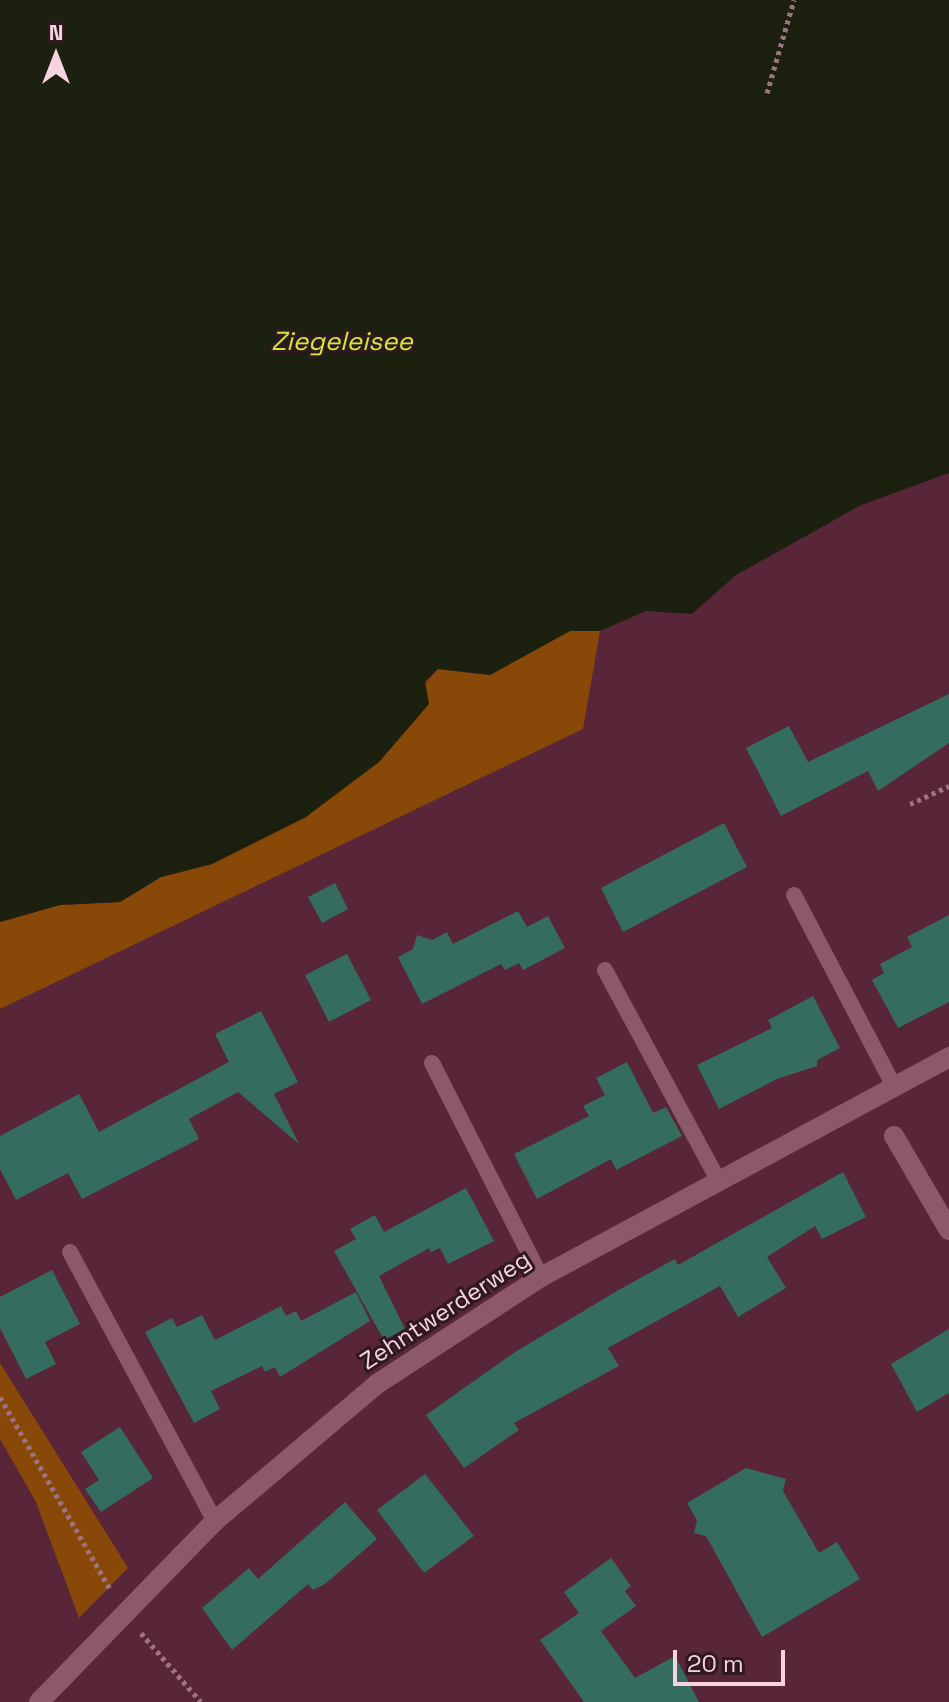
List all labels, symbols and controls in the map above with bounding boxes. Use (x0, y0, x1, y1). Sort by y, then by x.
north arrow (16, 16, 96, 96)
text: N (49, 18, 63, 46)
water label: Ziegeleisee (271, 326, 413, 358)
street label: Zehntwerderweg (355, 1244, 535, 1376)
scale bar (677, 1634, 789, 1684)
text: 20 m (687, 1648, 744, 1679)

